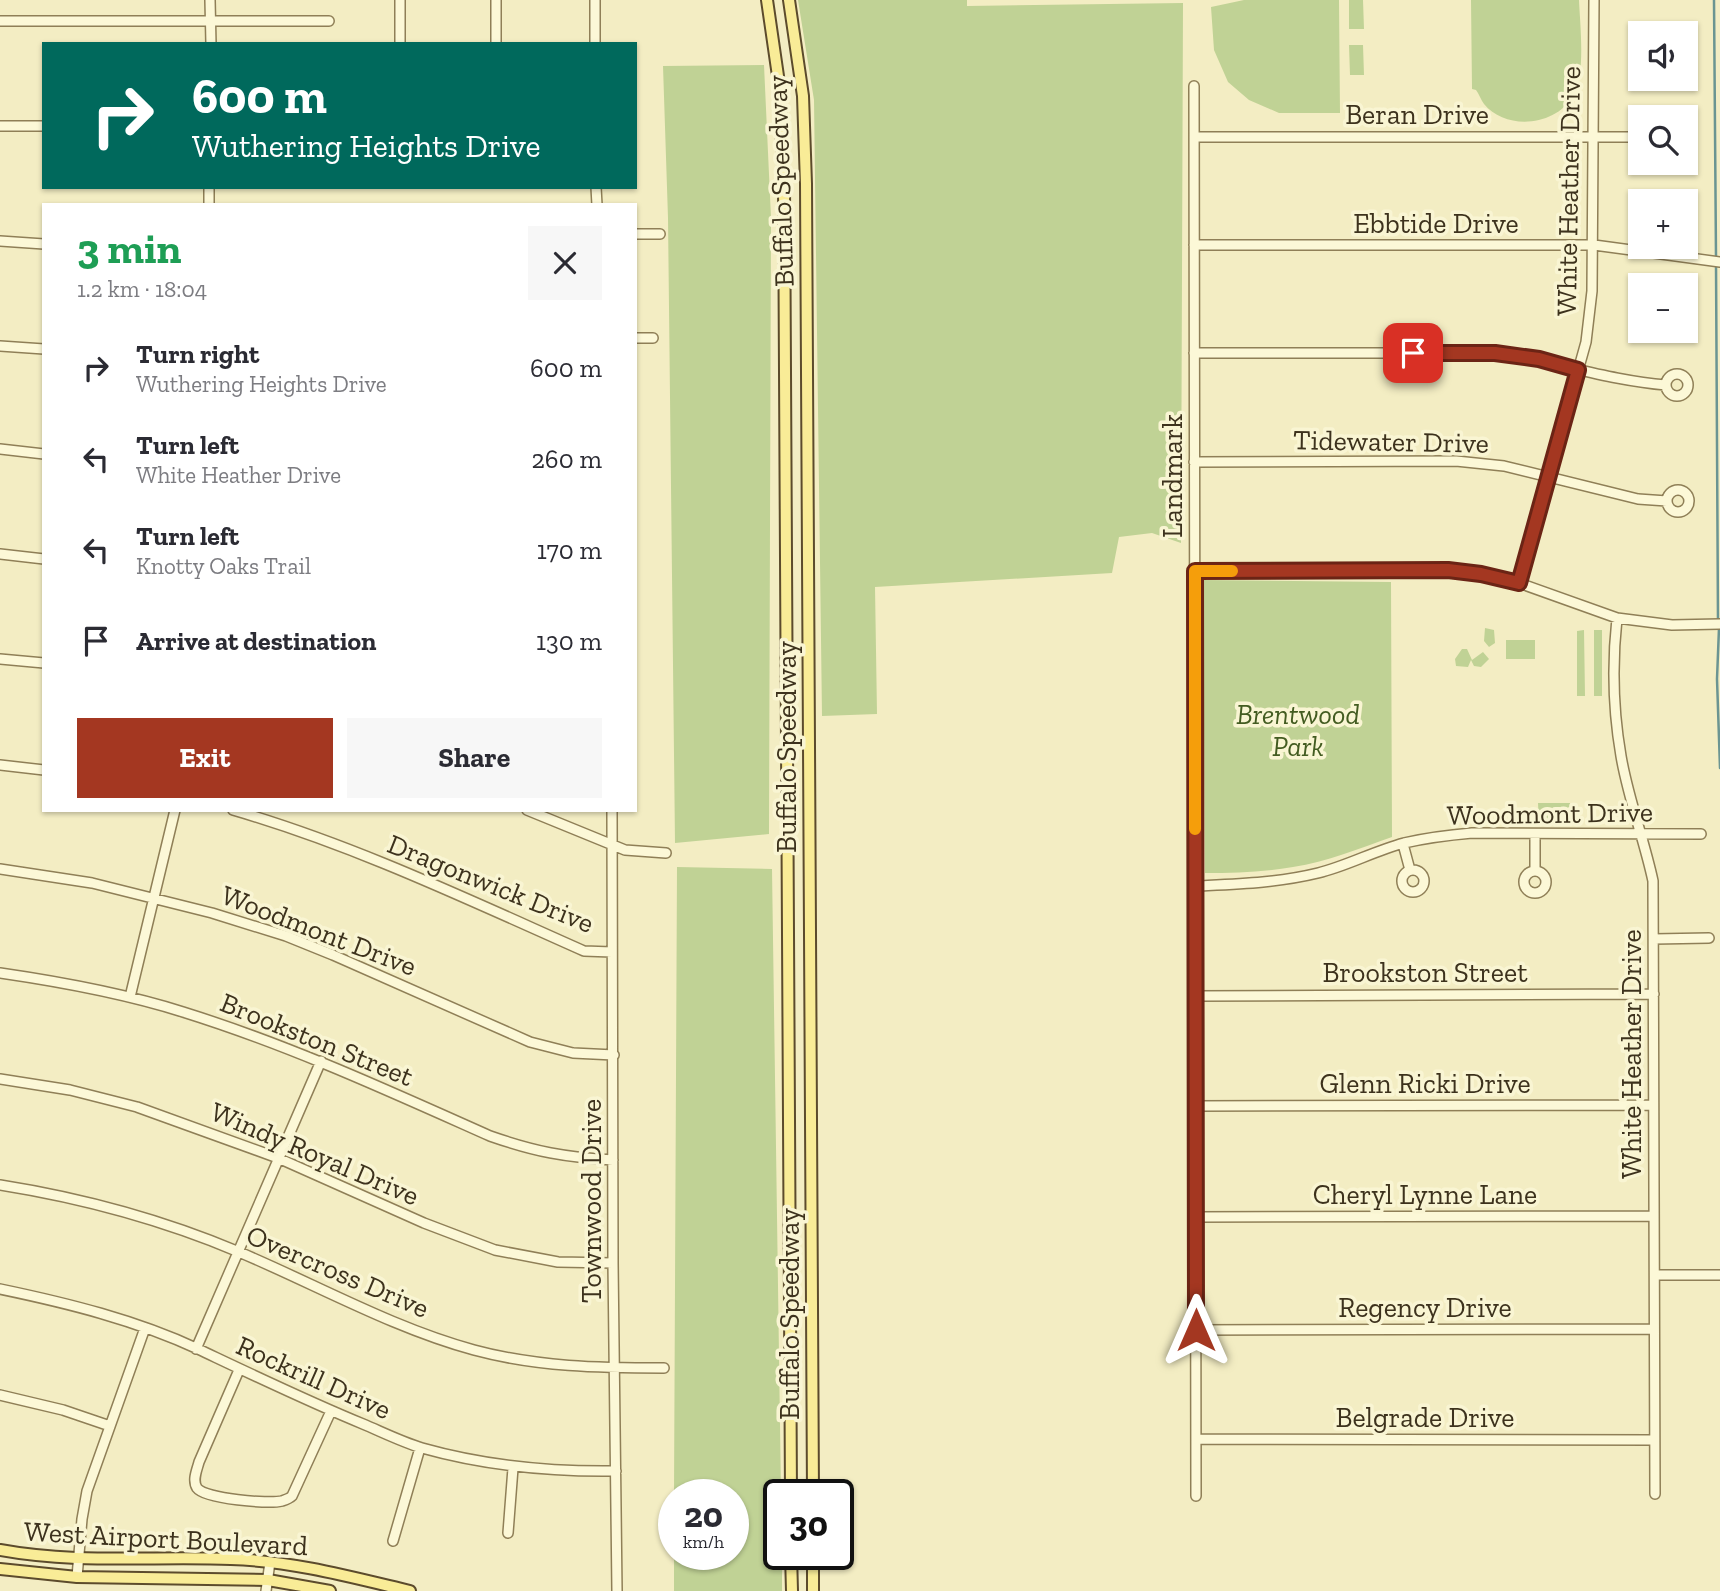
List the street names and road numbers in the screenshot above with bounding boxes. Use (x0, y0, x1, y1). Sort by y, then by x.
street label: White Heather Drive (1550, 66, 1587, 316)
street label: Buffalo Speedway (760, 74, 801, 288)
street label: Beran Drive (1345, 98, 1489, 131)
street label: Ebbtide Drive (1353, 207, 1519, 240)
street label: Landmark (1156, 414, 1189, 538)
street label: Tidewater Drive (1293, 423, 1489, 460)
street label: Buffalo Speedway (770, 640, 803, 853)
street label: Woodmont Drive (1447, 795, 1653, 832)
street label: Dragonwick Drive (383, 827, 599, 940)
street label: Woodmont Drive (217, 878, 421, 983)
street label: White Heather Drive (1615, 929, 1648, 1179)
street label: Brookston Street (1322, 956, 1528, 989)
street label: Brookston Street (216, 986, 419, 1093)
street label: Glenn Ricki Drive (1319, 1067, 1531, 1100)
street label: Windy Royal Drive (206, 1095, 424, 1212)
street label: Townwood Drive (575, 1099, 608, 1303)
street label: Cheryl Lynne Lane (1313, 1178, 1537, 1211)
street label: Buffalo Speedway (773, 1207, 806, 1420)
street label: Overcross Drive (242, 1218, 434, 1325)
street label: Regency Drive (1338, 1291, 1512, 1324)
street label: Rockrill Drive (231, 1329, 396, 1426)
street label: Belgrade Drive (1336, 1401, 1514, 1434)
street label: West Airport Boulevard (23, 1515, 309, 1562)

